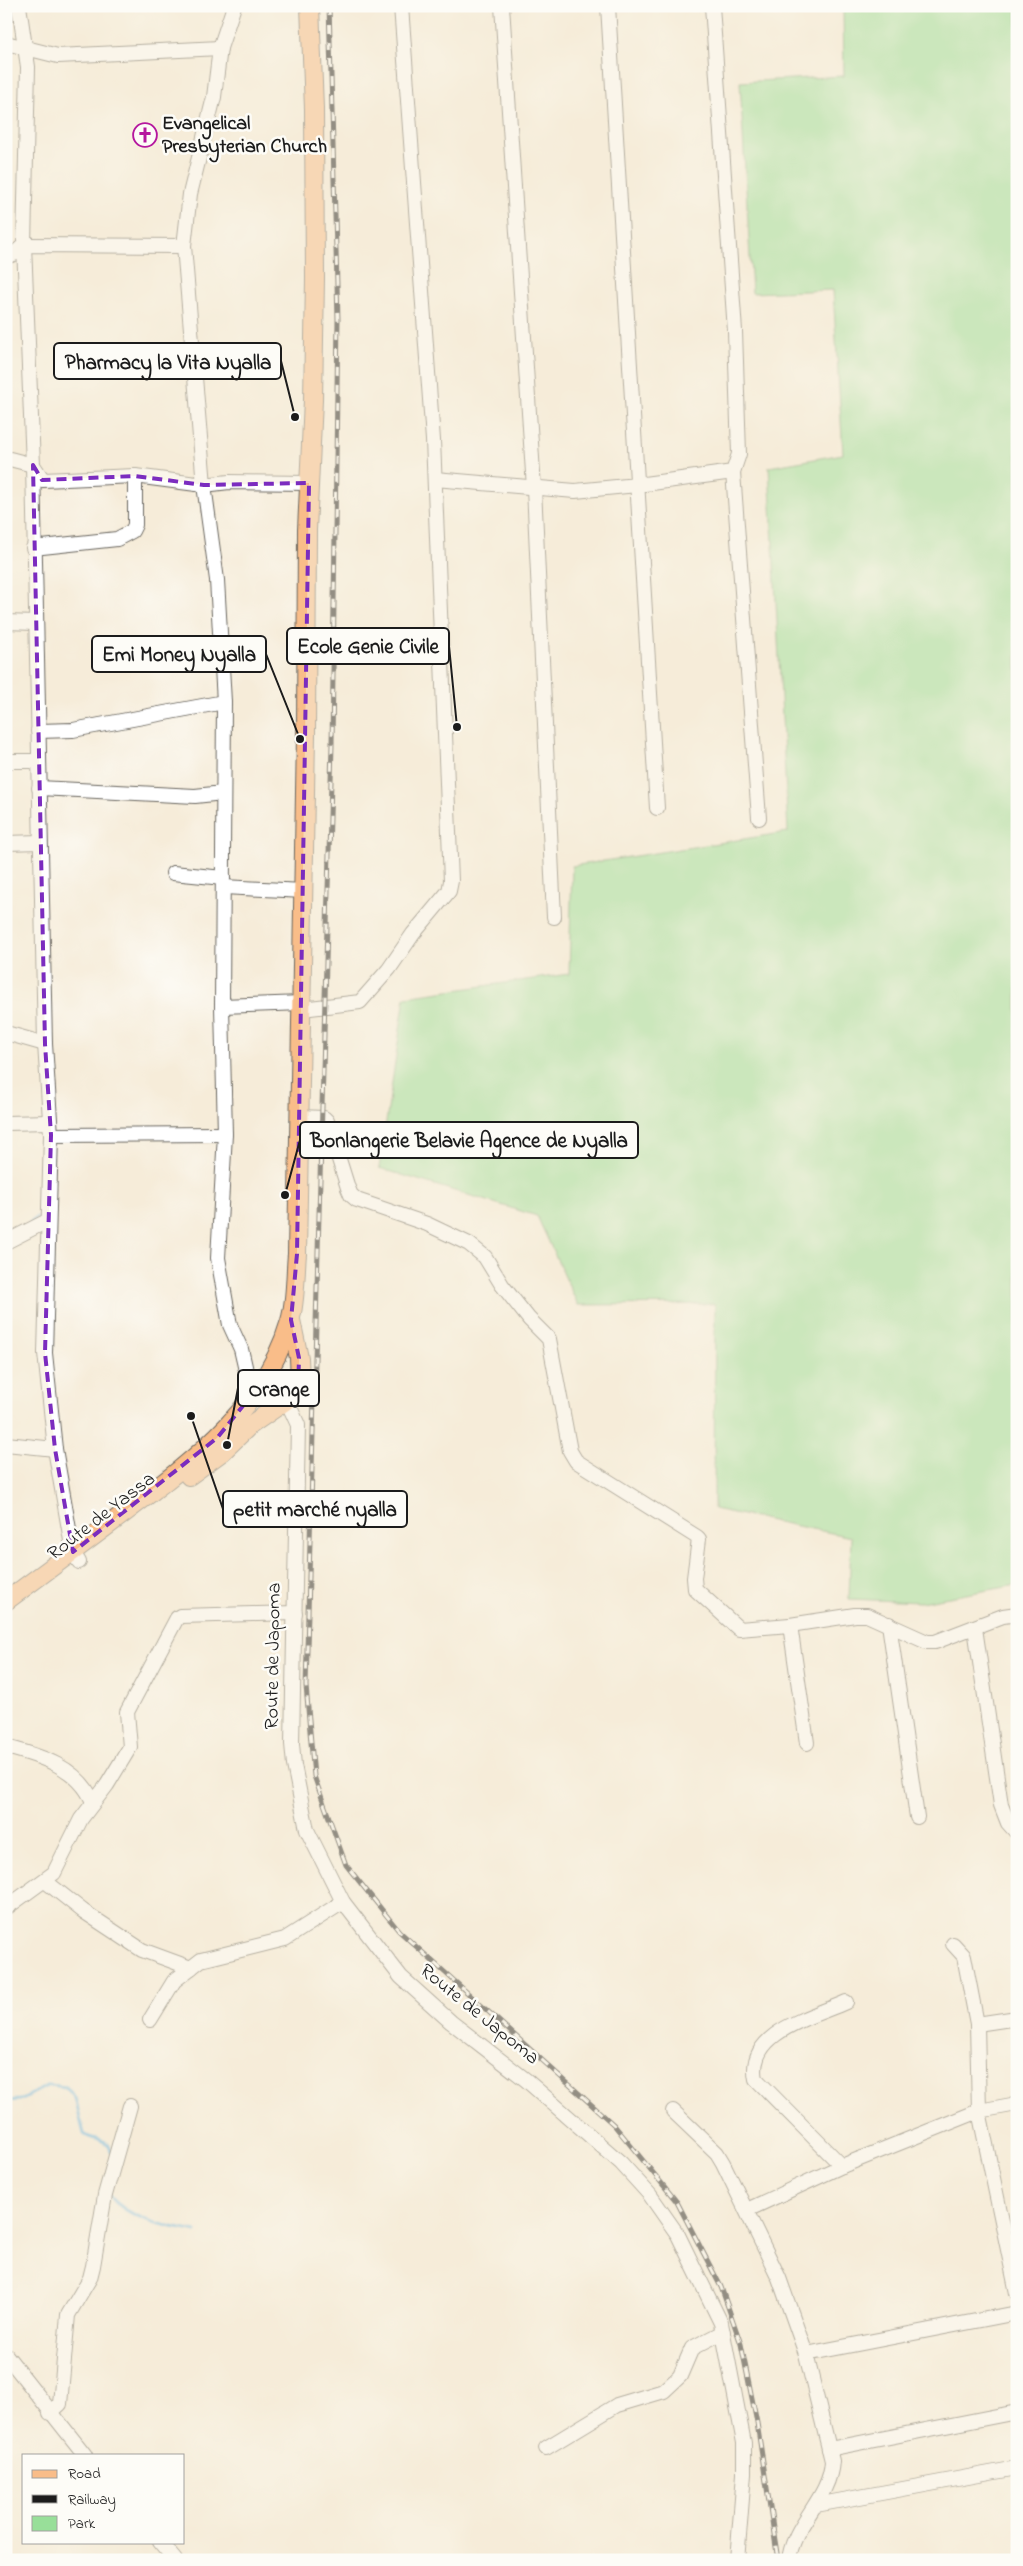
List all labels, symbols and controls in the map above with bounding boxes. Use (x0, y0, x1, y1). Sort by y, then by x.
place label: Evangelical Presbyterian Church (162, 110, 327, 163)
church icon: Evangelical Presbyterian Church (132, 122, 158, 148)
callout: Pharmacy la Vita Nyalla (54, 343, 281, 379)
text: Pharmacy la Vita Nyalla (65, 349, 271, 381)
callout: Ecole Genie Civile (287, 628, 449, 664)
text: Ecole Genie Civile (297, 633, 440, 663)
callout: Emi Money Nyalla (92, 636, 266, 672)
text: Emi Money Nyalla (102, 641, 256, 673)
callout: Bonlangerie Belavie Agence de Nyalla (300, 1122, 638, 1158)
text: Bonlangerie Belavie Agence de Nyalla (309, 1127, 628, 1159)
callout: Orange (238, 1370, 319, 1406)
text: Orange (249, 1376, 310, 1408)
street label: Route de Yassa (42, 1466, 162, 1568)
callout: petit marché nyalla (223, 1491, 407, 1527)
text: petit marché nyalla (233, 1496, 397, 1528)
street label: Route de Japoma (258, 1582, 290, 1730)
street label: Route de Japoma (413, 1958, 545, 2072)
legend (22, 2454, 185, 2544)
text: Road (68, 2463, 101, 2485)
text: Railway (68, 2489, 116, 2512)
text: Park (68, 2513, 96, 2535)

